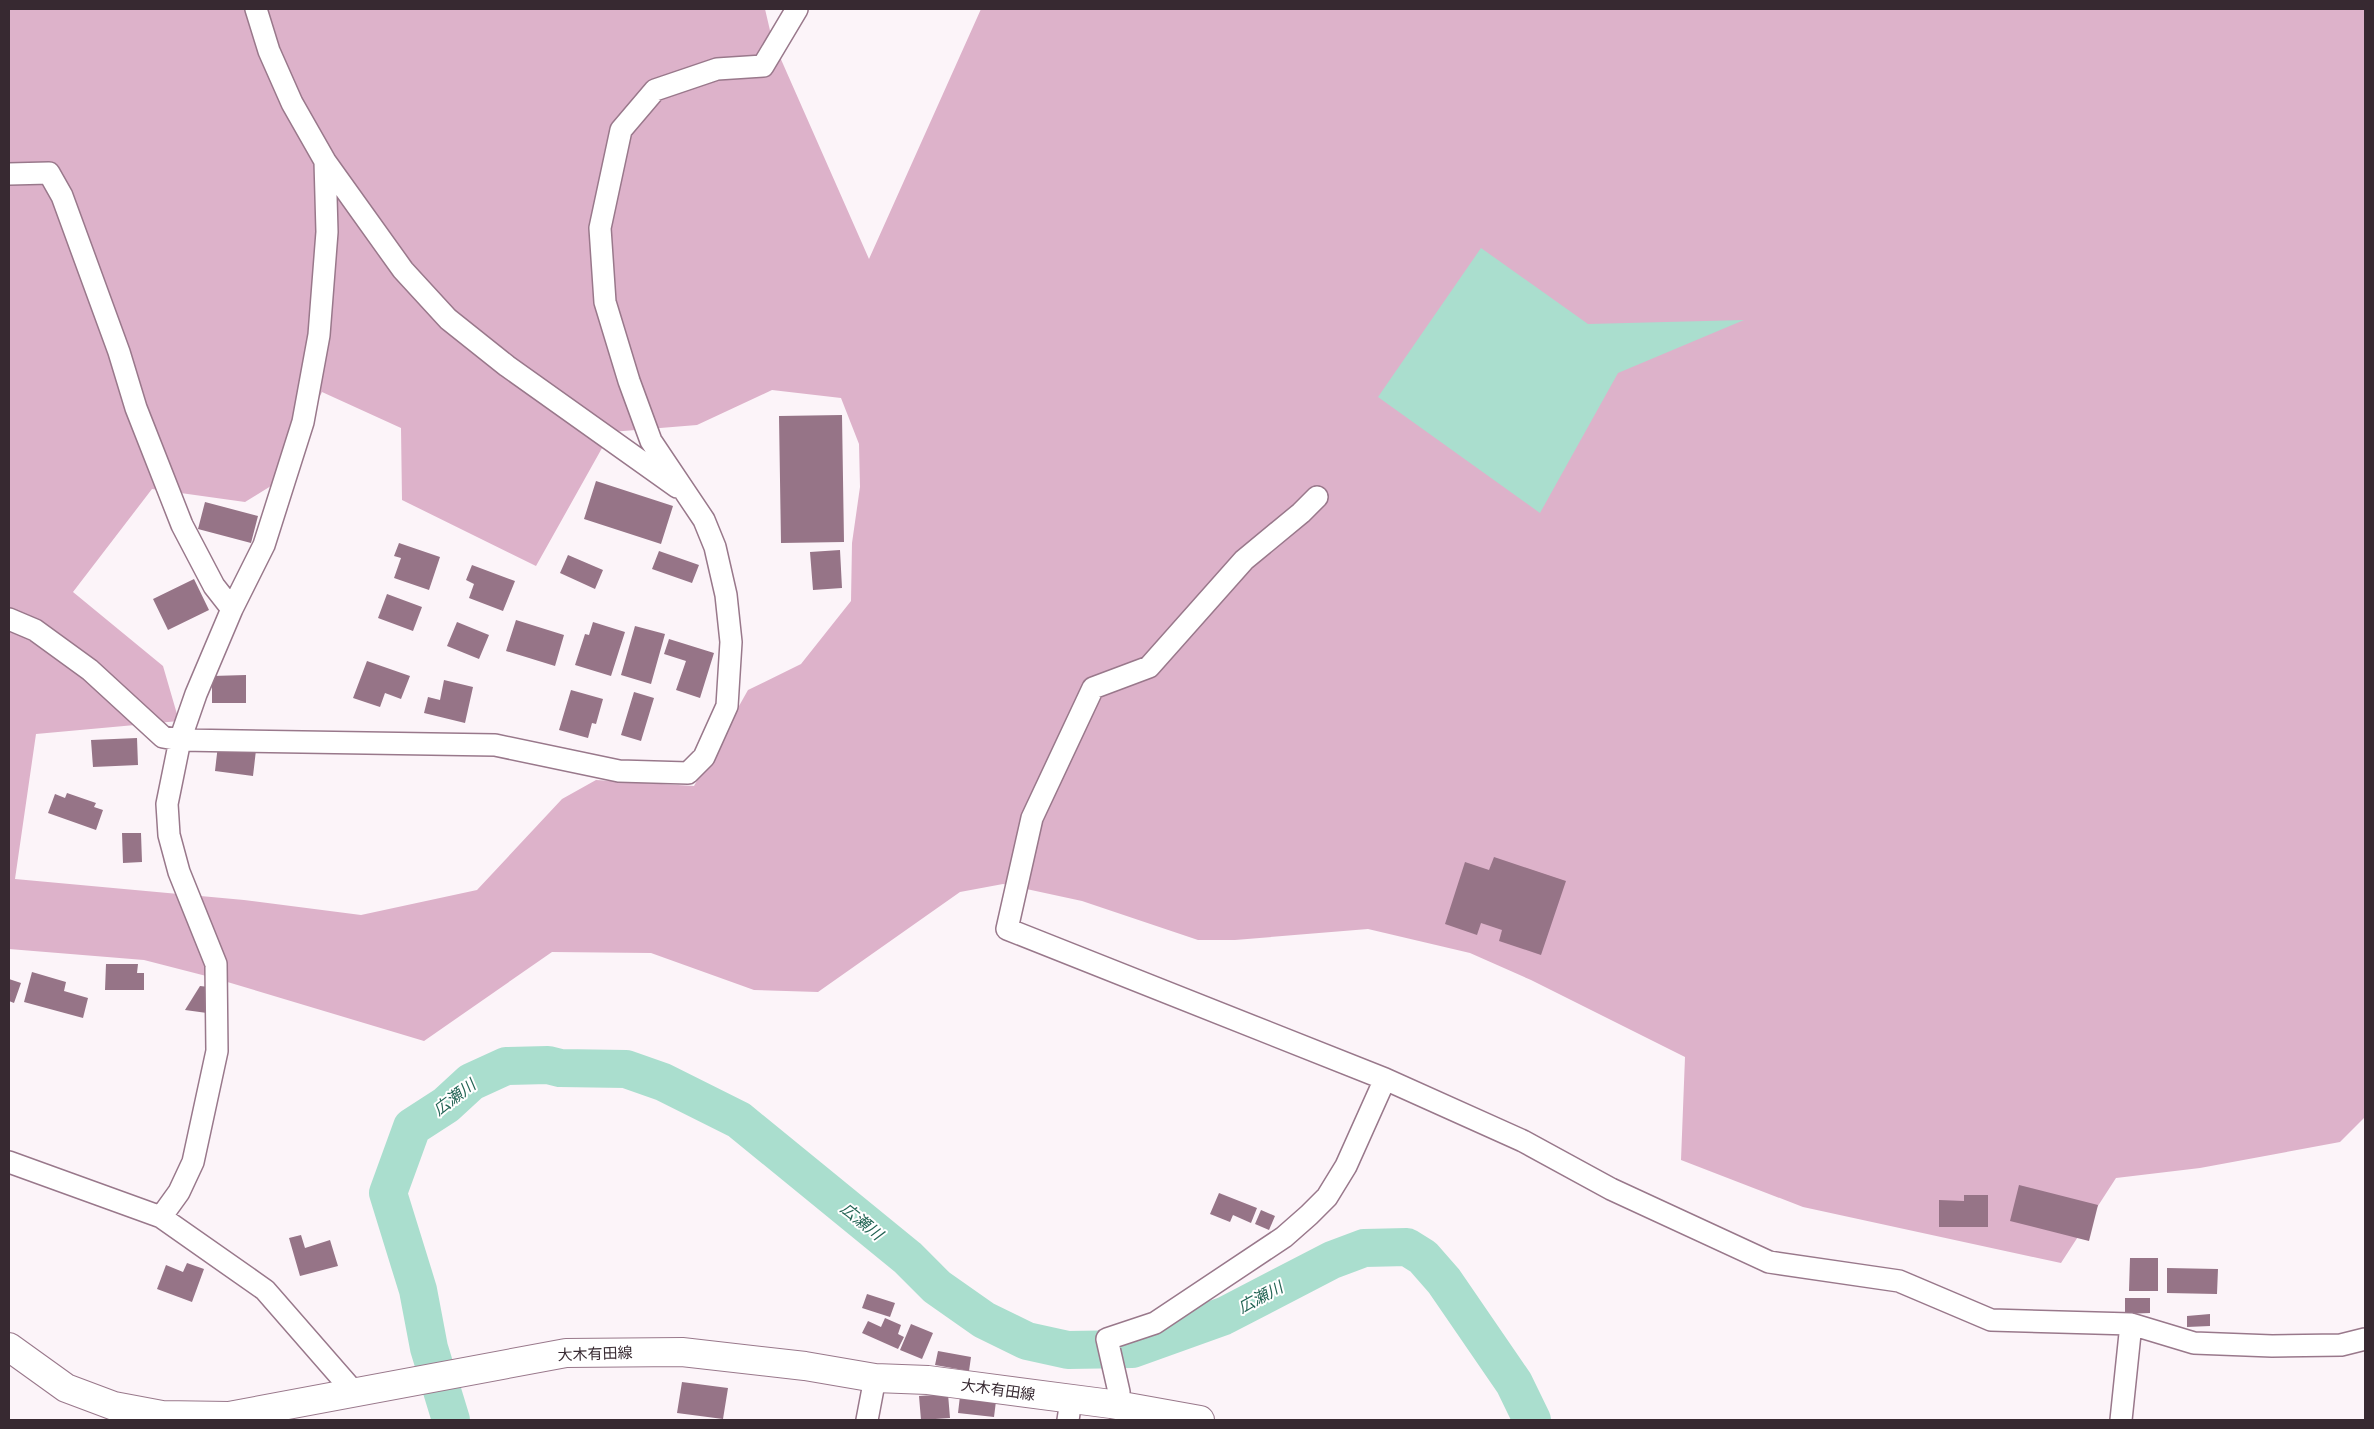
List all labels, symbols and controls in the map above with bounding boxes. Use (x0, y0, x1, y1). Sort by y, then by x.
water label: 広瀬川 (429, 1073, 481, 1119)
water label: 広瀬川 (837, 1198, 888, 1245)
water label: 広瀬川 (1234, 1276, 1288, 1317)
street label: 大木有田線 (557, 1343, 633, 1364)
street label: 大木有田線 (960, 1375, 1037, 1404)

